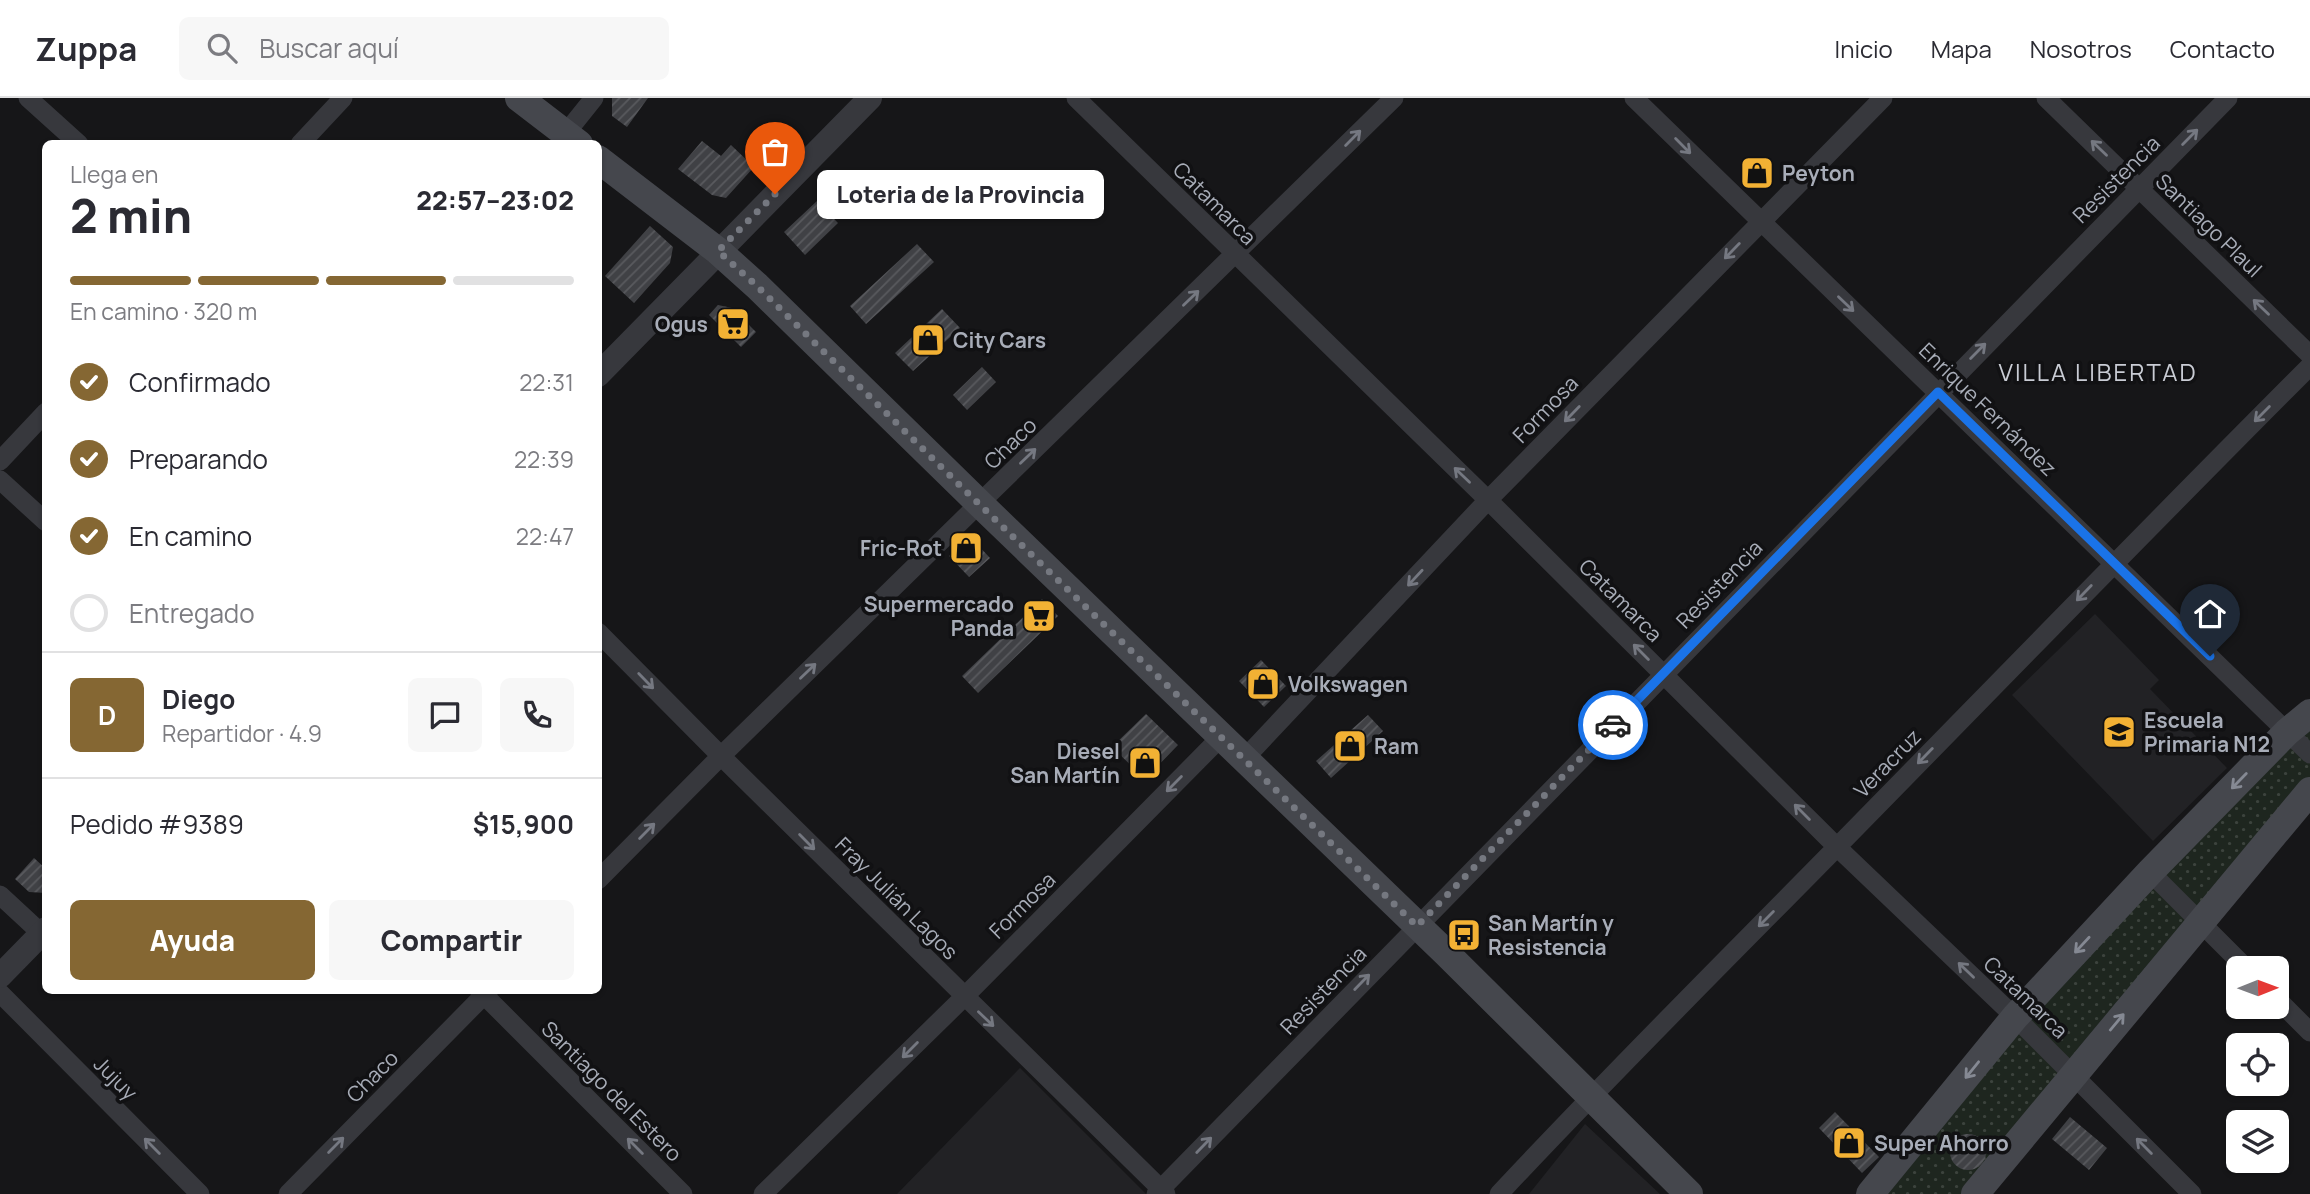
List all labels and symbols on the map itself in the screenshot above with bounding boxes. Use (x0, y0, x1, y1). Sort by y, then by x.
pin (745, 122, 805, 194)
street label: Resistencia (2066, 129, 2166, 229)
one-way arrow (2181, 129, 2198, 146)
one-way arrow (1345, 130, 1362, 147)
one-way arrow (1674, 137, 1691, 154)
one-way arrow (2090, 140, 2107, 157)
shop icon: Peyton (1738, 154, 1776, 192)
street label: Catamarca (1167, 155, 1263, 251)
place label: Peyton (1782, 159, 1855, 187)
street label: Santiago Plaul (2150, 167, 2268, 283)
callout: Loteria de la Provincia (817, 170, 1104, 218)
one-way arrow (1723, 242, 1740, 259)
one-way arrow (1183, 289, 1200, 306)
one-way arrow (1837, 296, 1854, 313)
one-way arrow (2253, 299, 2270, 316)
supermarket icon: Ogus (714, 305, 752, 343)
place label: Ogus (655, 310, 708, 338)
shop icon: City Cars (909, 321, 947, 359)
place label: City Cars (953, 326, 1046, 354)
street label: Enrique Fernández (1913, 336, 2063, 482)
one-way arrow (1970, 343, 1987, 360)
district label: VILLA LIBERTAD (1998, 355, 2198, 388)
street label: Formosa (1506, 369, 1584, 449)
one-way arrow (1564, 405, 1581, 422)
one-way arrow (2253, 406, 2270, 423)
street label: Chaco (978, 411, 1042, 475)
one-way arrow (1020, 448, 1037, 465)
one-way arrow (1453, 466, 1470, 483)
shop icon: Fric-Rot (947, 529, 985, 567)
place label: Fric-Rot (860, 534, 942, 562)
street label: Resistencia (1670, 534, 1768, 634)
street label: Catamarca (1573, 552, 1669, 648)
one-way arrow (1406, 569, 1423, 586)
one-way arrow (2075, 584, 2092, 601)
pin (2180, 584, 2240, 656)
place label: Supermercado Panda (864, 590, 1014, 642)
supermarket icon: Supermercado Panda (1020, 597, 1058, 635)
one-way arrow (1633, 643, 1650, 660)
one-way arrow (799, 663, 816, 680)
shop icon: Volkswagen (1244, 665, 1282, 703)
place label: Volkswagen (1288, 670, 1408, 698)
one-way arrow (638, 672, 655, 689)
courier (1578, 690, 1648, 760)
place label: Escuela Primaria N12 (2144, 706, 2270, 758)
school or university icon: Escuela Primaria N12 (2100, 713, 2138, 751)
street label: Veracruz (1847, 723, 1927, 803)
shop icon: Ram (1331, 727, 1369, 765)
place label: Ram (1374, 732, 1419, 760)
place label: Diesel San Martín (1010, 737, 1120, 789)
shop icon: Diesel San Martín (1126, 744, 1164, 782)
one-way arrow (1917, 747, 1934, 764)
one-way arrow (2231, 772, 2248, 789)
one-way arrow (1166, 776, 1183, 793)
one-way arrow (1794, 804, 1811, 821)
one-way arrow (638, 823, 655, 840)
street label: Fray Julián Lagos (830, 831, 964, 965)
one-way arrow (798, 833, 815, 850)
street label: Formosa (983, 866, 1061, 944)
place label: San Martín y Resistencia (1488, 909, 1614, 961)
one-way arrow (1758, 910, 1775, 927)
bus stop icon: San Martín y Resistencia (1445, 916, 1483, 954)
one-way arrow (2074, 936, 2090, 954)
street label: Resistencia (1274, 940, 1372, 1040)
street label: Catamarca (1978, 950, 2074, 1044)
north arrow (2226, 956, 2289, 1018)
one-way arrow (1958, 962, 1975, 979)
one-way arrow (1354, 974, 1371, 991)
one-way arrow (978, 1010, 995, 1027)
one-way arrow (2109, 1014, 2124, 1032)
street label: Santiago del Estero (536, 1015, 688, 1167)
one-way arrow (902, 1041, 919, 1058)
street label: Chaco (340, 1044, 404, 1108)
street label: Jujuy (88, 1050, 144, 1106)
one-way arrow (1964, 1061, 1980, 1079)
shop icon: Super Ahorro (1830, 1124, 1868, 1162)
place label: Super Ahorro (1874, 1129, 2009, 1157)
one-way arrow (143, 1137, 160, 1154)
one-way arrow (327, 1137, 344, 1154)
one-way arrow (1195, 1137, 1212, 1154)
one-way arrow (2136, 1137, 2153, 1154)
one-way arrow (627, 1138, 644, 1155)

